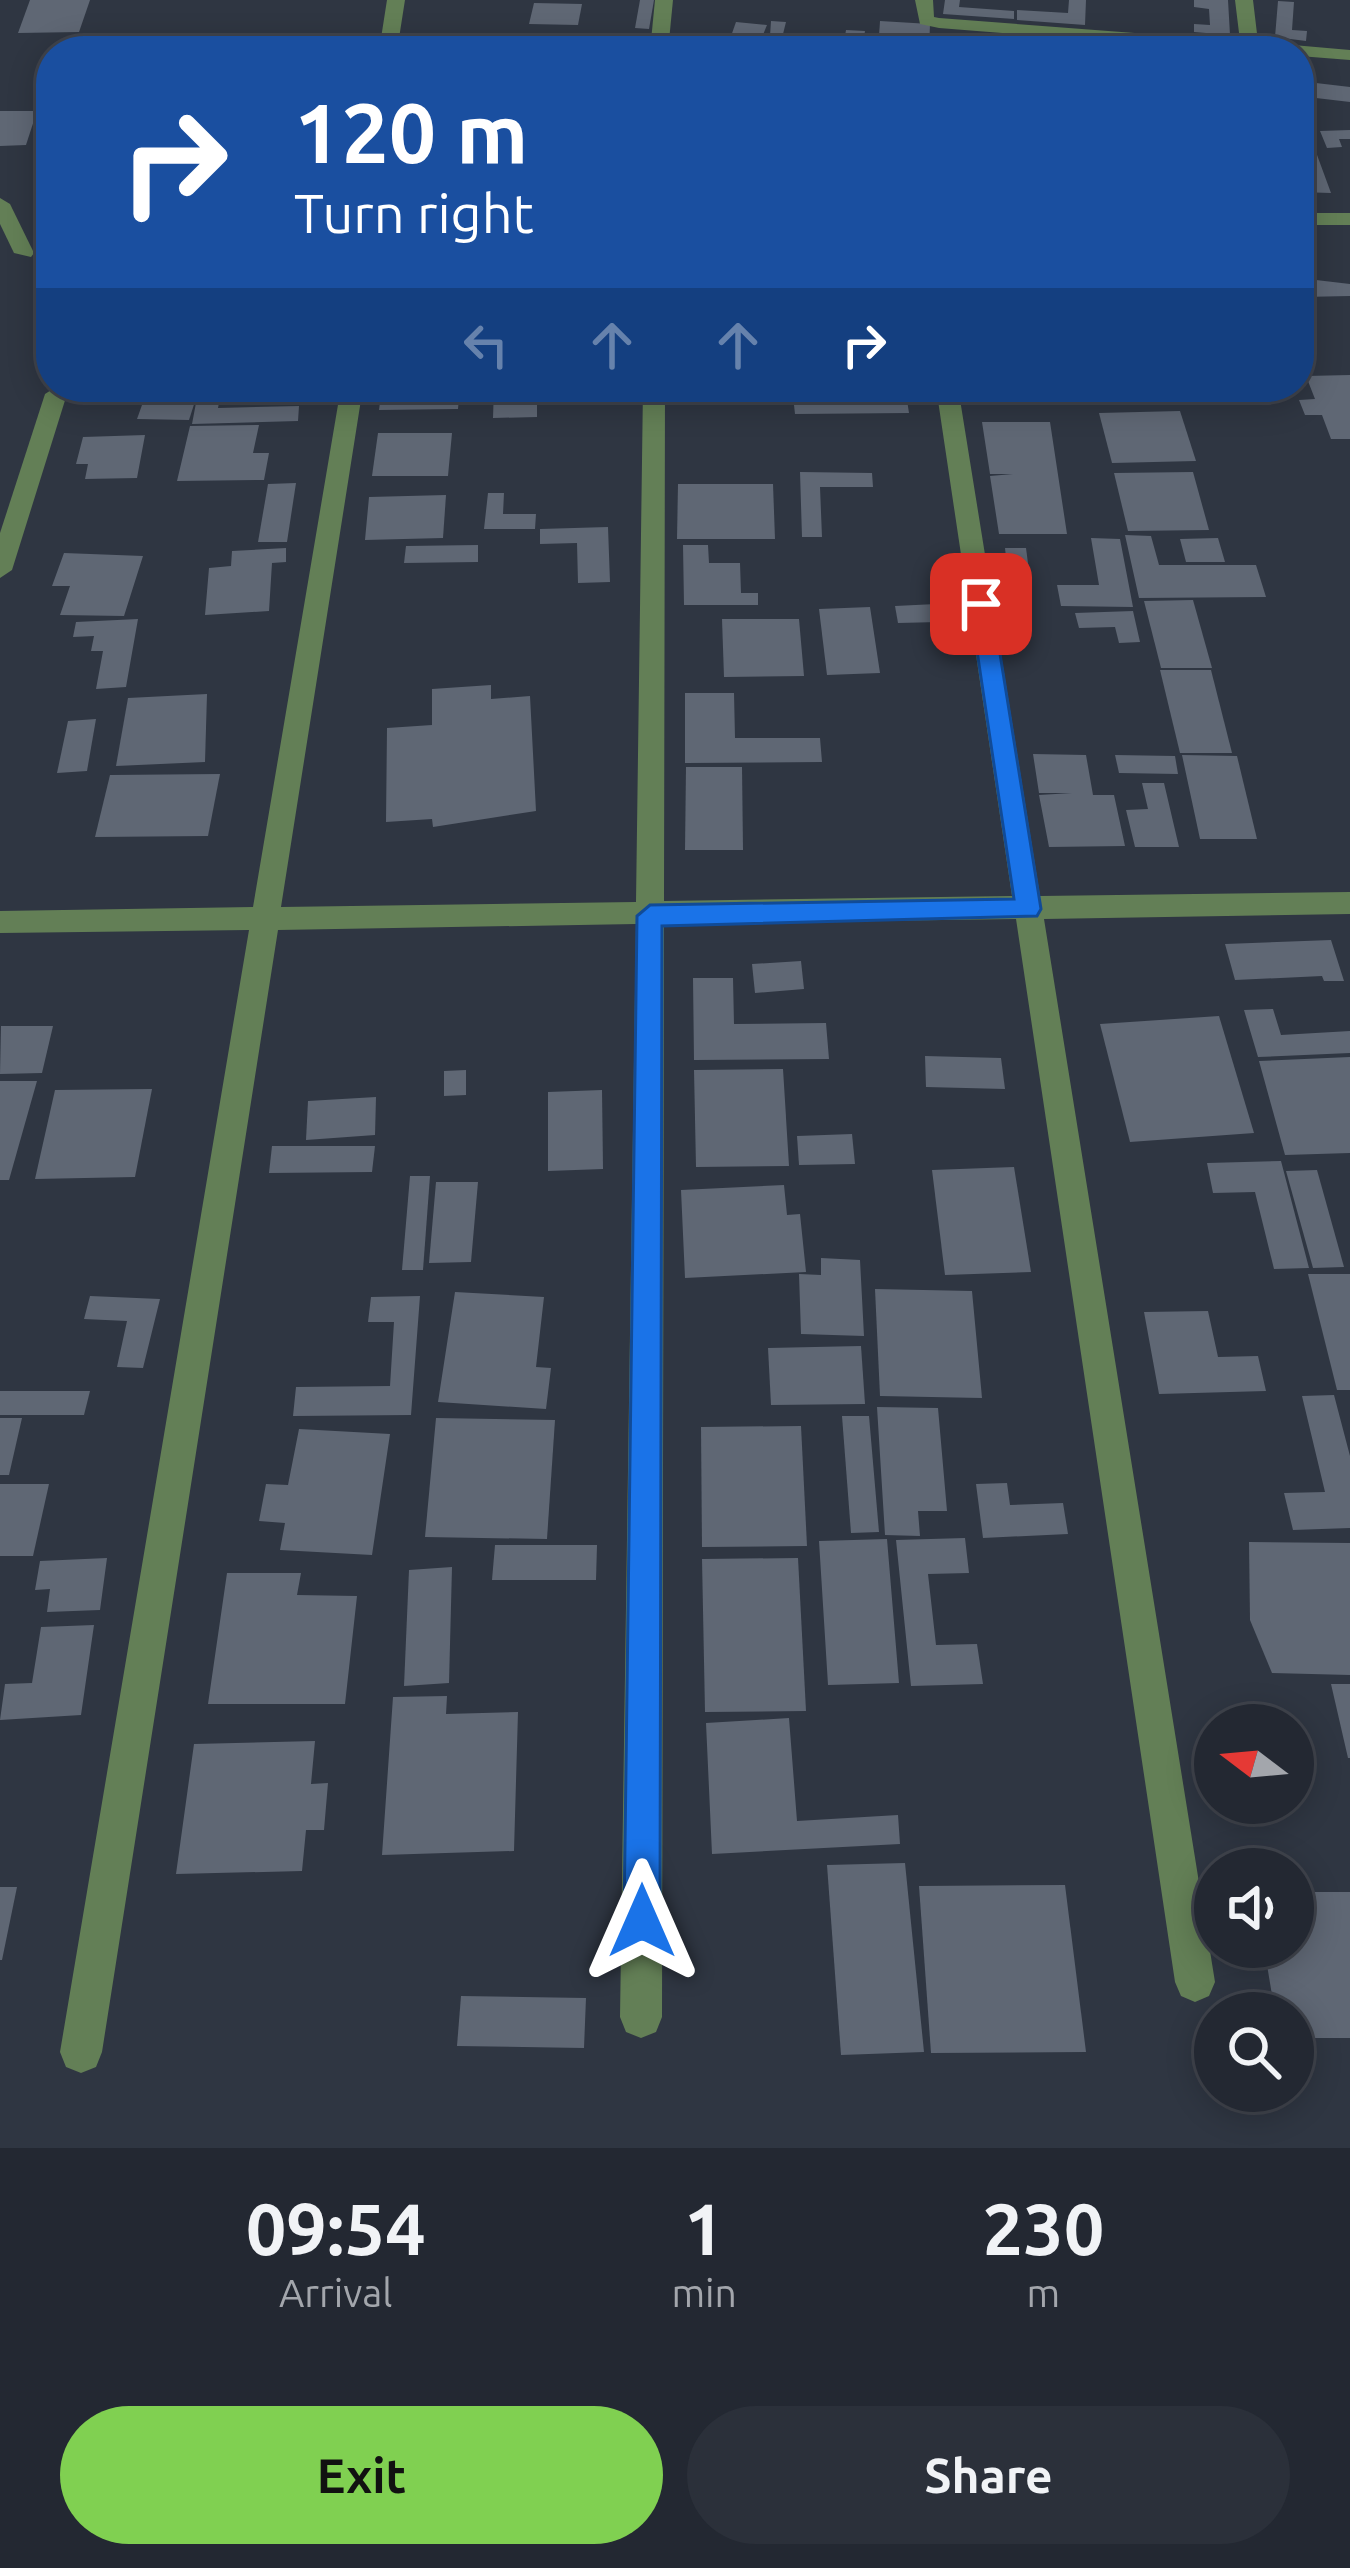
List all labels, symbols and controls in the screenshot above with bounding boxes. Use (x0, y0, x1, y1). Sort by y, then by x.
icon: right (96, 84, 252, 240)
text: 120 m (294, 85, 528, 179)
text: Turn right (294, 183, 534, 243)
icon: left (453, 312, 519, 378)
icon: ahead (579, 312, 645, 378)
icon: ahead (705, 312, 771, 378)
icon: right (831, 312, 897, 378)
pin (930, 553, 1032, 655)
icon: arrive (948, 571, 1014, 637)
north arrow (1194, 1704, 1314, 1824)
map controls (1194, 1704, 1314, 2112)
button: sound (1194, 1848, 1314, 1968)
position arrow (579, 1858, 705, 1984)
button: search (1194, 1992, 1314, 2112)
text: 09:54 (246, 2188, 426, 2269)
text: 1 (684, 2188, 724, 2269)
text: 230 (982, 2188, 1104, 2269)
text: Arrival (279, 2271, 393, 2314)
text: min (671, 2271, 737, 2314)
text: m (1027, 2271, 1060, 2314)
button: Exit (60, 2406, 663, 2544)
button: Share (687, 2406, 1290, 2544)

